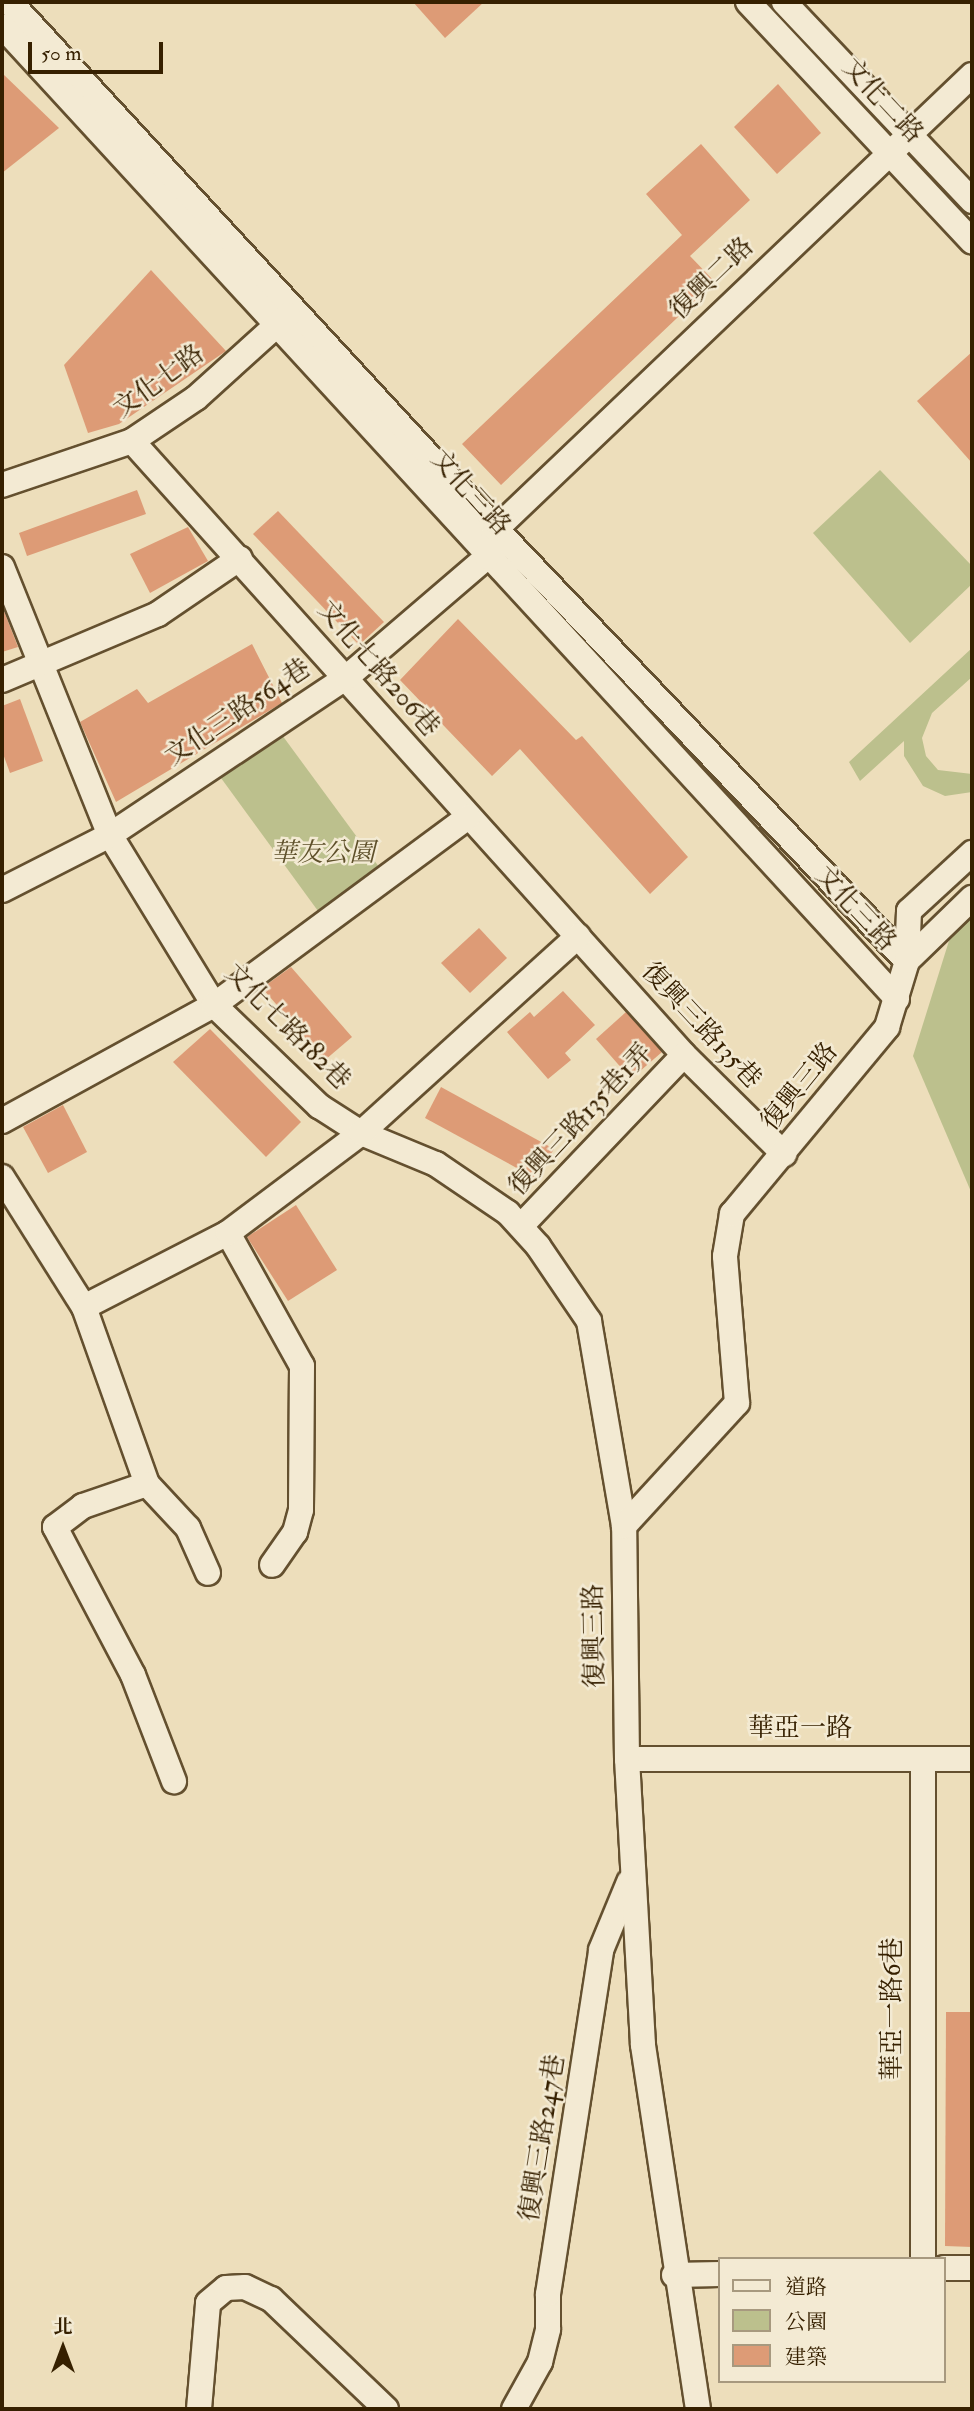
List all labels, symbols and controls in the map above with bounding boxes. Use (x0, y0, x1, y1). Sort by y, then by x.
scale bar (32, 28, 166, 72)
text: 50 m (41, 40, 82, 67)
street label: 文化二路 (835, 52, 929, 150)
street label: 復興二路 (664, 232, 760, 326)
street label: 文化七路 (108, 339, 210, 425)
street label: 文化三路 (424, 444, 516, 542)
street label: 文化七路206巷 (311, 595, 445, 743)
street label: 文化三路564巷 (159, 653, 317, 773)
park label: 華友公園 (271, 838, 375, 870)
street label: 文化三路 (808, 860, 902, 958)
street label: 復興三路135巷 (635, 957, 767, 1095)
street label: 文化七路182巷 (218, 958, 356, 1096)
street label: 復興三路 (755, 1037, 845, 1137)
street label: 復興三路135巷1弄 (503, 1038, 659, 1202)
street label: 復興三路 (578, 1584, 612, 1688)
street label: 華亞一路 (748, 1713, 852, 1745)
street label: 華亞一路6巷 (877, 1937, 909, 2081)
street label: 復興三路247巷 (514, 2052, 572, 2224)
legend (718, 2257, 946, 2383)
text: 道路 (785, 2274, 827, 2301)
text: 公園 (785, 2309, 827, 2336)
north arrow (28, 2313, 98, 2383)
text: 北 (53, 2315, 73, 2339)
text: 建築 (785, 2344, 827, 2371)

